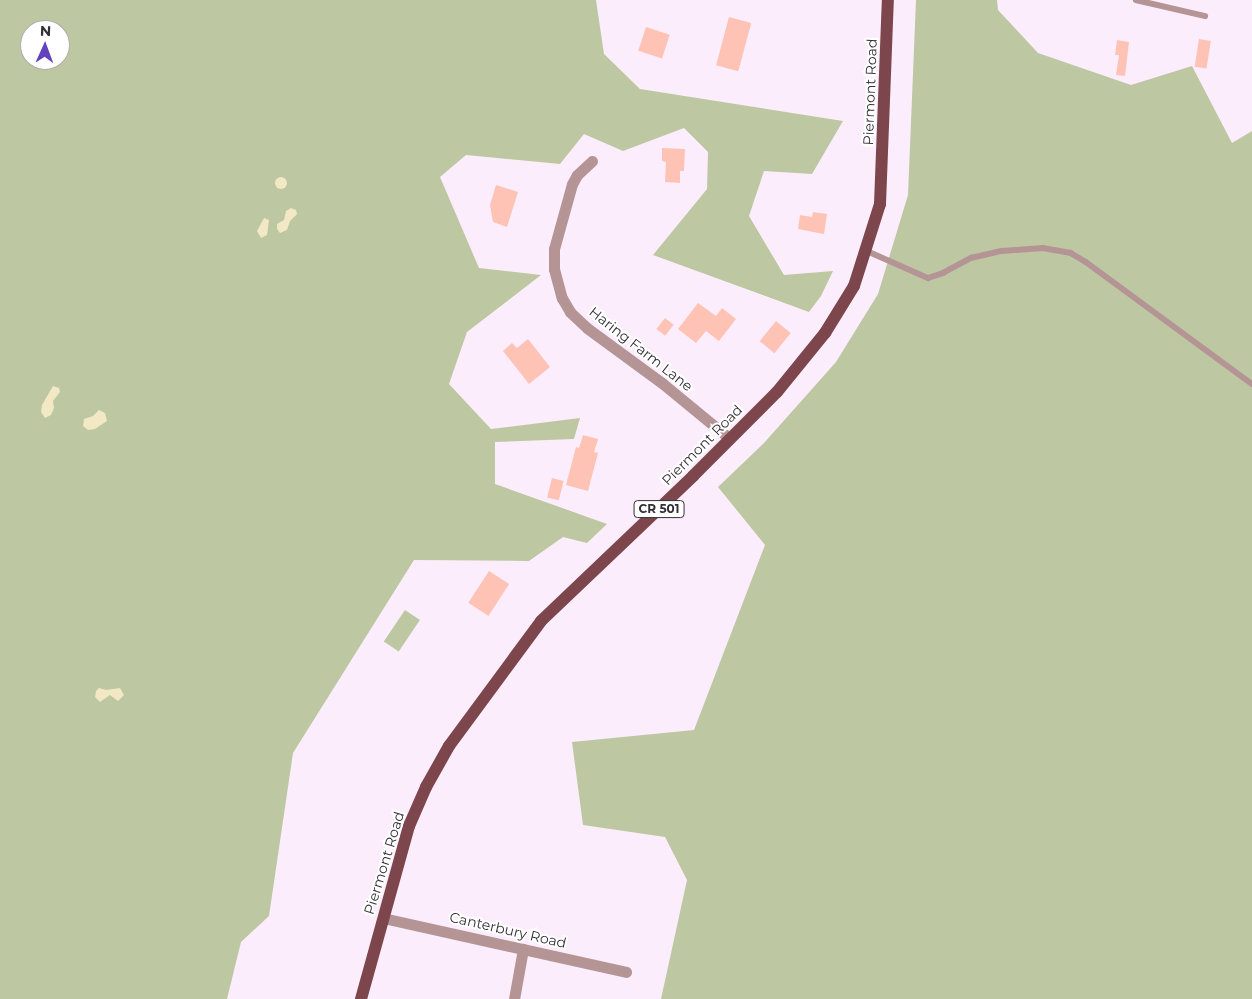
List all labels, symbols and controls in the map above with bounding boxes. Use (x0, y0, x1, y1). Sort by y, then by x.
north arrow (20, 20, 70, 70)
text: N (40, 22, 51, 40)
street label: Piermont Road (860, 38, 880, 146)
street label: Haring Farm Lane (586, 303, 696, 395)
street label: Piermont Road (658, 401, 746, 489)
road number: CR 501 (633, 499, 685, 518)
street label: Piermont Road (360, 809, 408, 917)
street label: Canterbury Road (448, 908, 568, 952)

